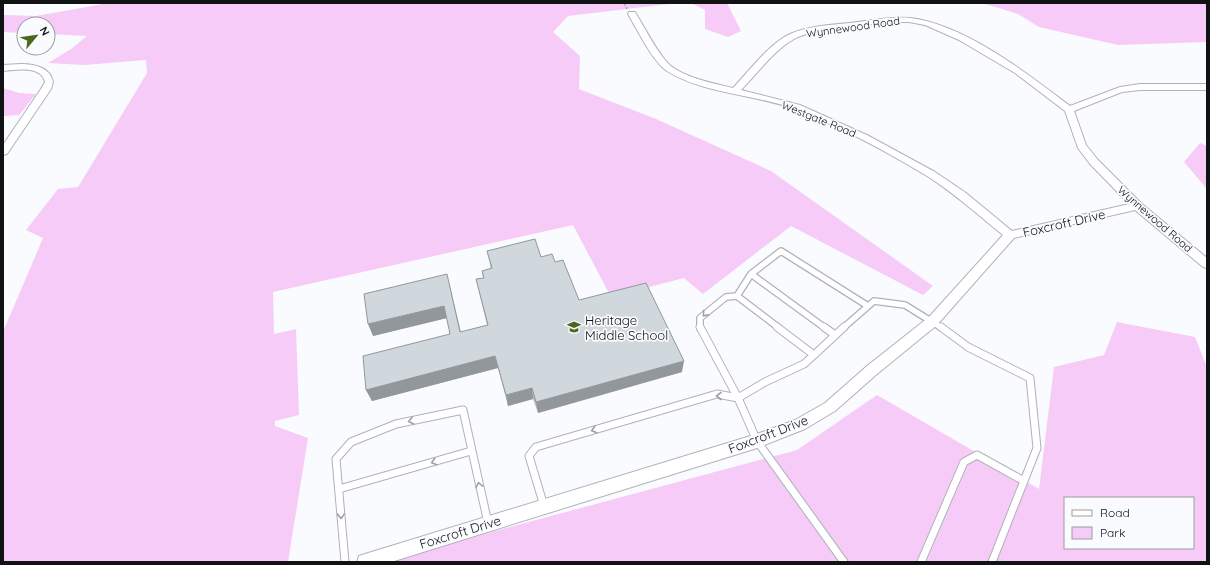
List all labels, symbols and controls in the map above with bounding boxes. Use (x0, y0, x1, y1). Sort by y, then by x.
street label: Wynnewood Road (805, 14, 901, 40)
north arrow (16, 16, 56, 56)
text: N (37, 24, 53, 38)
street label: Westgate Road (780, 98, 858, 140)
street label: Wynnewood Road (1115, 183, 1195, 255)
street label: Foxcroft Drive (1021, 206, 1107, 240)
one-way arrow (702, 309, 709, 317)
place label: Heritage Middle School (585, 312, 668, 343)
school or university icon: Heritage Middle School (566, 319, 582, 335)
one-way arrow (715, 391, 722, 400)
street label: Foxcroft Drive (726, 411, 810, 457)
one-way arrow (408, 416, 414, 424)
one-way arrow (590, 425, 597, 434)
one-way arrow (430, 457, 437, 466)
one-way arrow (476, 482, 484, 489)
legend (1064, 497, 1194, 549)
text: Road (1100, 505, 1130, 520)
street label: Foxcroft Drive (417, 512, 503, 552)
one-way arrow (337, 513, 345, 519)
text: Park (1100, 525, 1125, 540)

